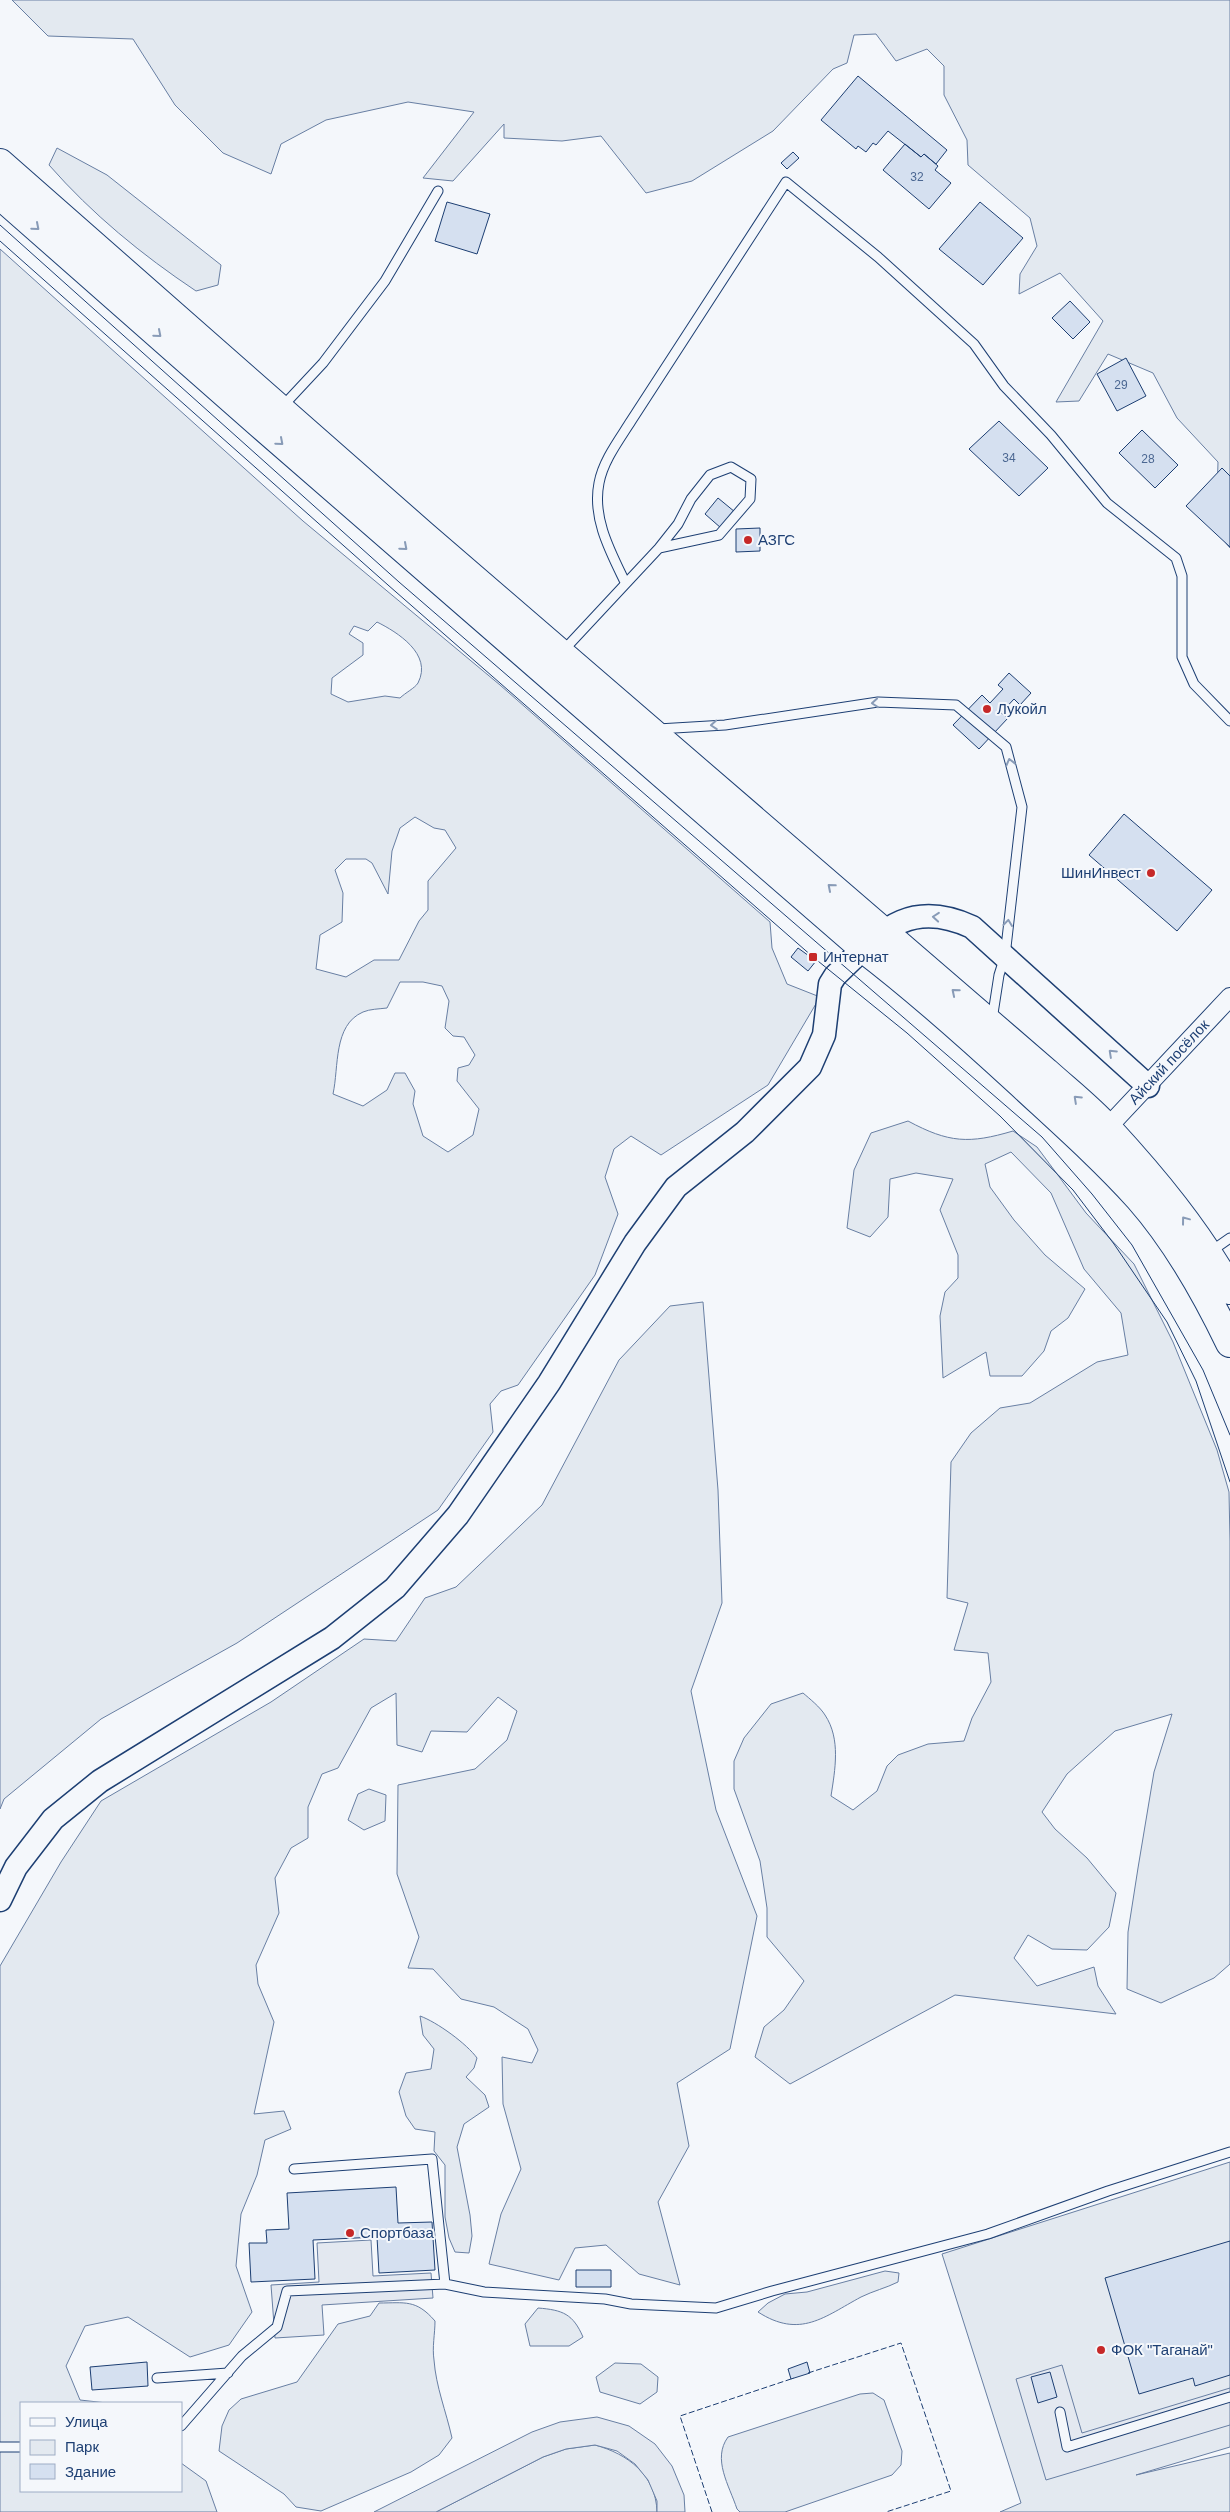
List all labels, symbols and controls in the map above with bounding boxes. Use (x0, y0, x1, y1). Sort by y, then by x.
house number: 32 (910, 170, 924, 184)
one-way arrow (31, 221, 40, 230)
one-way arrow (153, 329, 162, 338)
house number: 29 (1114, 378, 1128, 392)
one-way arrow (275, 436, 284, 445)
house number: 34 (1002, 451, 1016, 465)
house number: 28 (1141, 452, 1155, 466)
place label: АЗГС (758, 531, 795, 548)
marker: АЗГС (742, 534, 754, 546)
one-way arrow (398, 542, 407, 551)
one-way arrow (871, 697, 879, 708)
place label: Лукойл (997, 700, 1047, 717)
marker: Лукойл (981, 703, 993, 715)
one-way arrow (710, 720, 718, 731)
one-way arrow (1005, 758, 1016, 767)
place label: ШинИнвест (1061, 864, 1141, 881)
marker: ШинИнвест (1145, 867, 1157, 879)
one-way arrow (827, 884, 836, 893)
one-way arrow (932, 912, 940, 923)
one-way arrow (1002, 918, 1013, 926)
place label: Интернат (823, 948, 889, 965)
marker: Интернат (807, 951, 819, 963)
one-way arrow (951, 988, 960, 997)
street label: Айский посёлок (1125, 1016, 1212, 1108)
one-way arrow (1108, 1050, 1117, 1059)
one-way arrow (1073, 1096, 1082, 1105)
one-way arrow (1182, 1217, 1190, 1226)
place label: Спортбаза (360, 2224, 434, 2241)
marker: Спортбаза (344, 2227, 356, 2239)
place label: ФОК "Таганай" (1111, 2341, 1213, 2358)
marker: ФОК "Таганай" (1095, 2344, 1107, 2356)
legend (20, 2402, 182, 2492)
text: Улица (65, 2413, 108, 2430)
text: Парк (65, 2438, 99, 2455)
text: Здание (65, 2463, 116, 2480)

